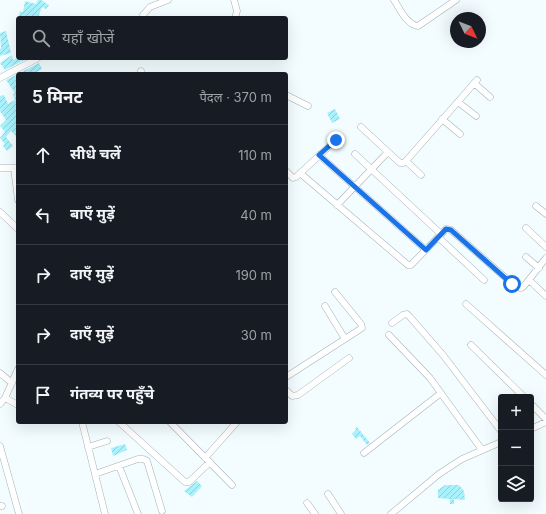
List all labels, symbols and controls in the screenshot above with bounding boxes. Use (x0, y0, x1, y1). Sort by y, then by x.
north arrow (450, 12, 486, 48)
search box (16, 16, 288, 60)
icon: search (30, 27, 52, 49)
text: यहाँ खोजें (62, 28, 114, 47)
text: 5 मिनट (32, 87, 83, 107)
text: पैदल · 370 m (199, 89, 272, 105)
route end (327, 131, 345, 149)
icon: ahead (32, 144, 54, 166)
text: सीधे चलें (70, 144, 121, 163)
text: 110 m (238, 147, 272, 163)
icon: left (32, 204, 54, 226)
text: बाएँ मुड़ें (70, 204, 115, 223)
text: 40 m (240, 207, 272, 223)
icon: right (32, 264, 54, 286)
text: दाएँ मुड़ें (70, 264, 114, 283)
text: 190 m (235, 267, 272, 283)
route start (503, 275, 521, 293)
icon: right (32, 324, 54, 346)
text: दाएँ मुड़ें (70, 324, 114, 343)
text: 30 m (241, 327, 272, 343)
icon: arrive (32, 384, 54, 406)
text: गंतव्य पर पहुँचे (70, 384, 154, 403)
map controls (498, 394, 534, 502)
button: + (498, 394, 534, 430)
button: − (498, 430, 534, 466)
button: layers (498, 466, 534, 502)

